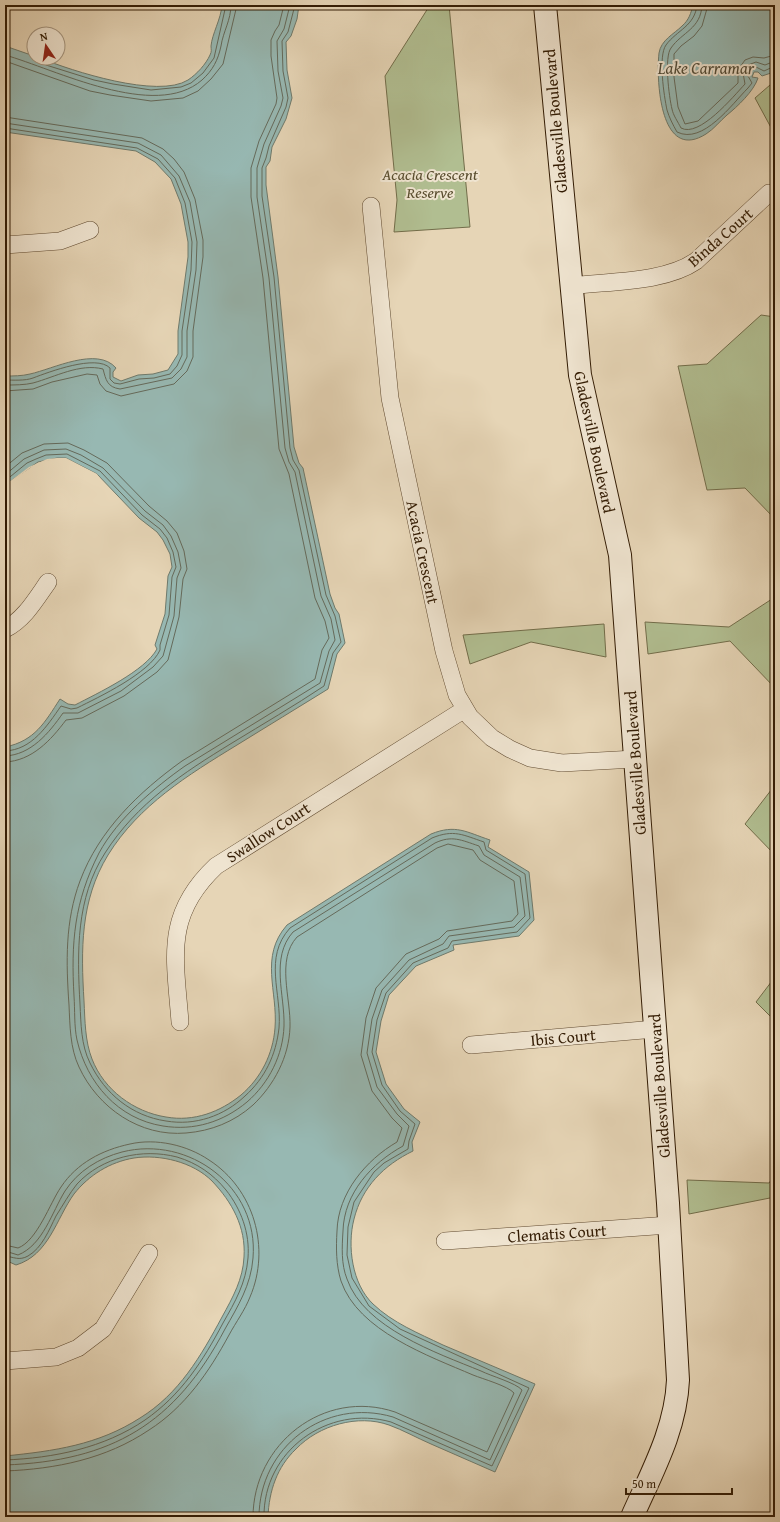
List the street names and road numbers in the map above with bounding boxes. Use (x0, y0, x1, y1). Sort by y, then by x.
street label: Gladesville Boulevard (537, 48, 573, 194)
street label: Binda Court (682, 201, 758, 272)
street label: Gladesville Boulevard (568, 369, 622, 516)
street label: Acacia Crescent (400, 498, 446, 606)
street label: Gladesville Boulevard (618, 690, 652, 836)
street label: Swallow Court (221, 796, 315, 868)
street label: Gladesville Boulevard (642, 1013, 676, 1159)
street label: Ibis Court (529, 1022, 597, 1052)
street label: Clematis Court (507, 1218, 608, 1248)

